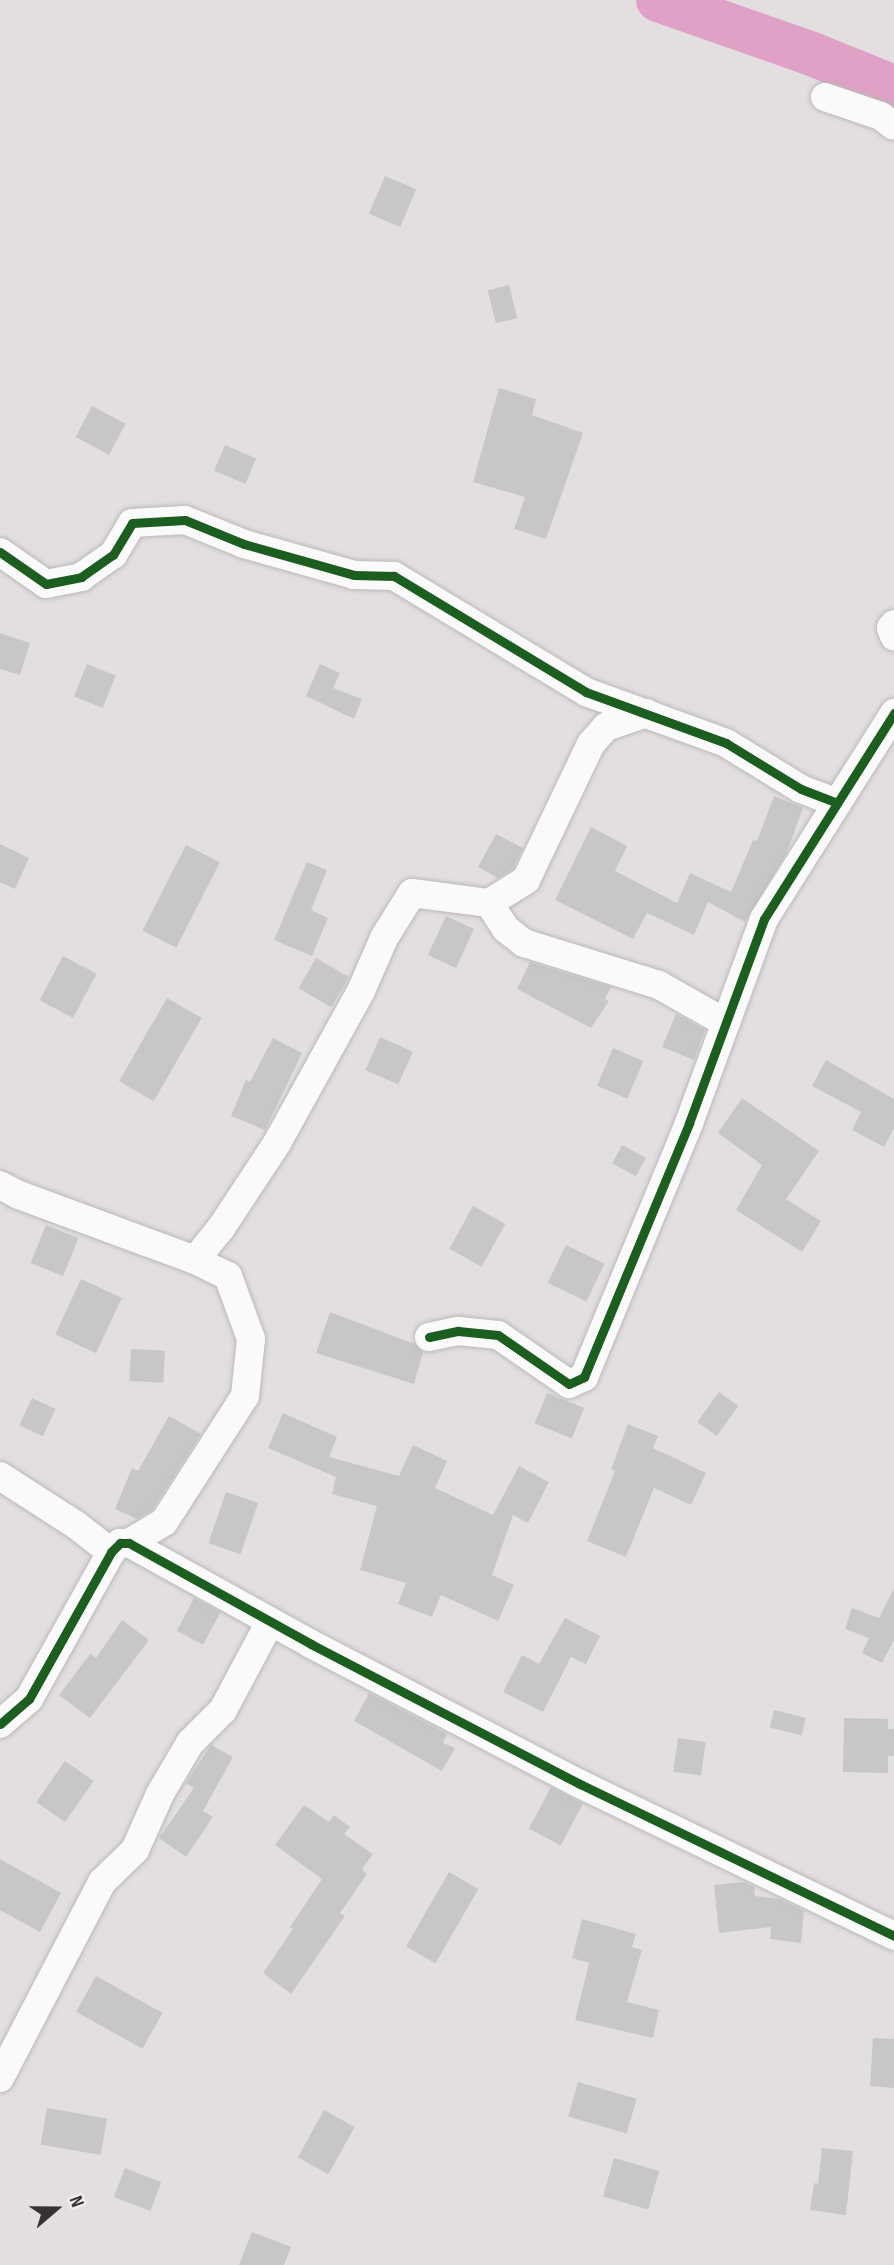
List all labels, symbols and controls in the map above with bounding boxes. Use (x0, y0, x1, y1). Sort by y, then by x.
north arrow (21, 2174, 91, 2244)
text: N (64, 2193, 89, 2210)

